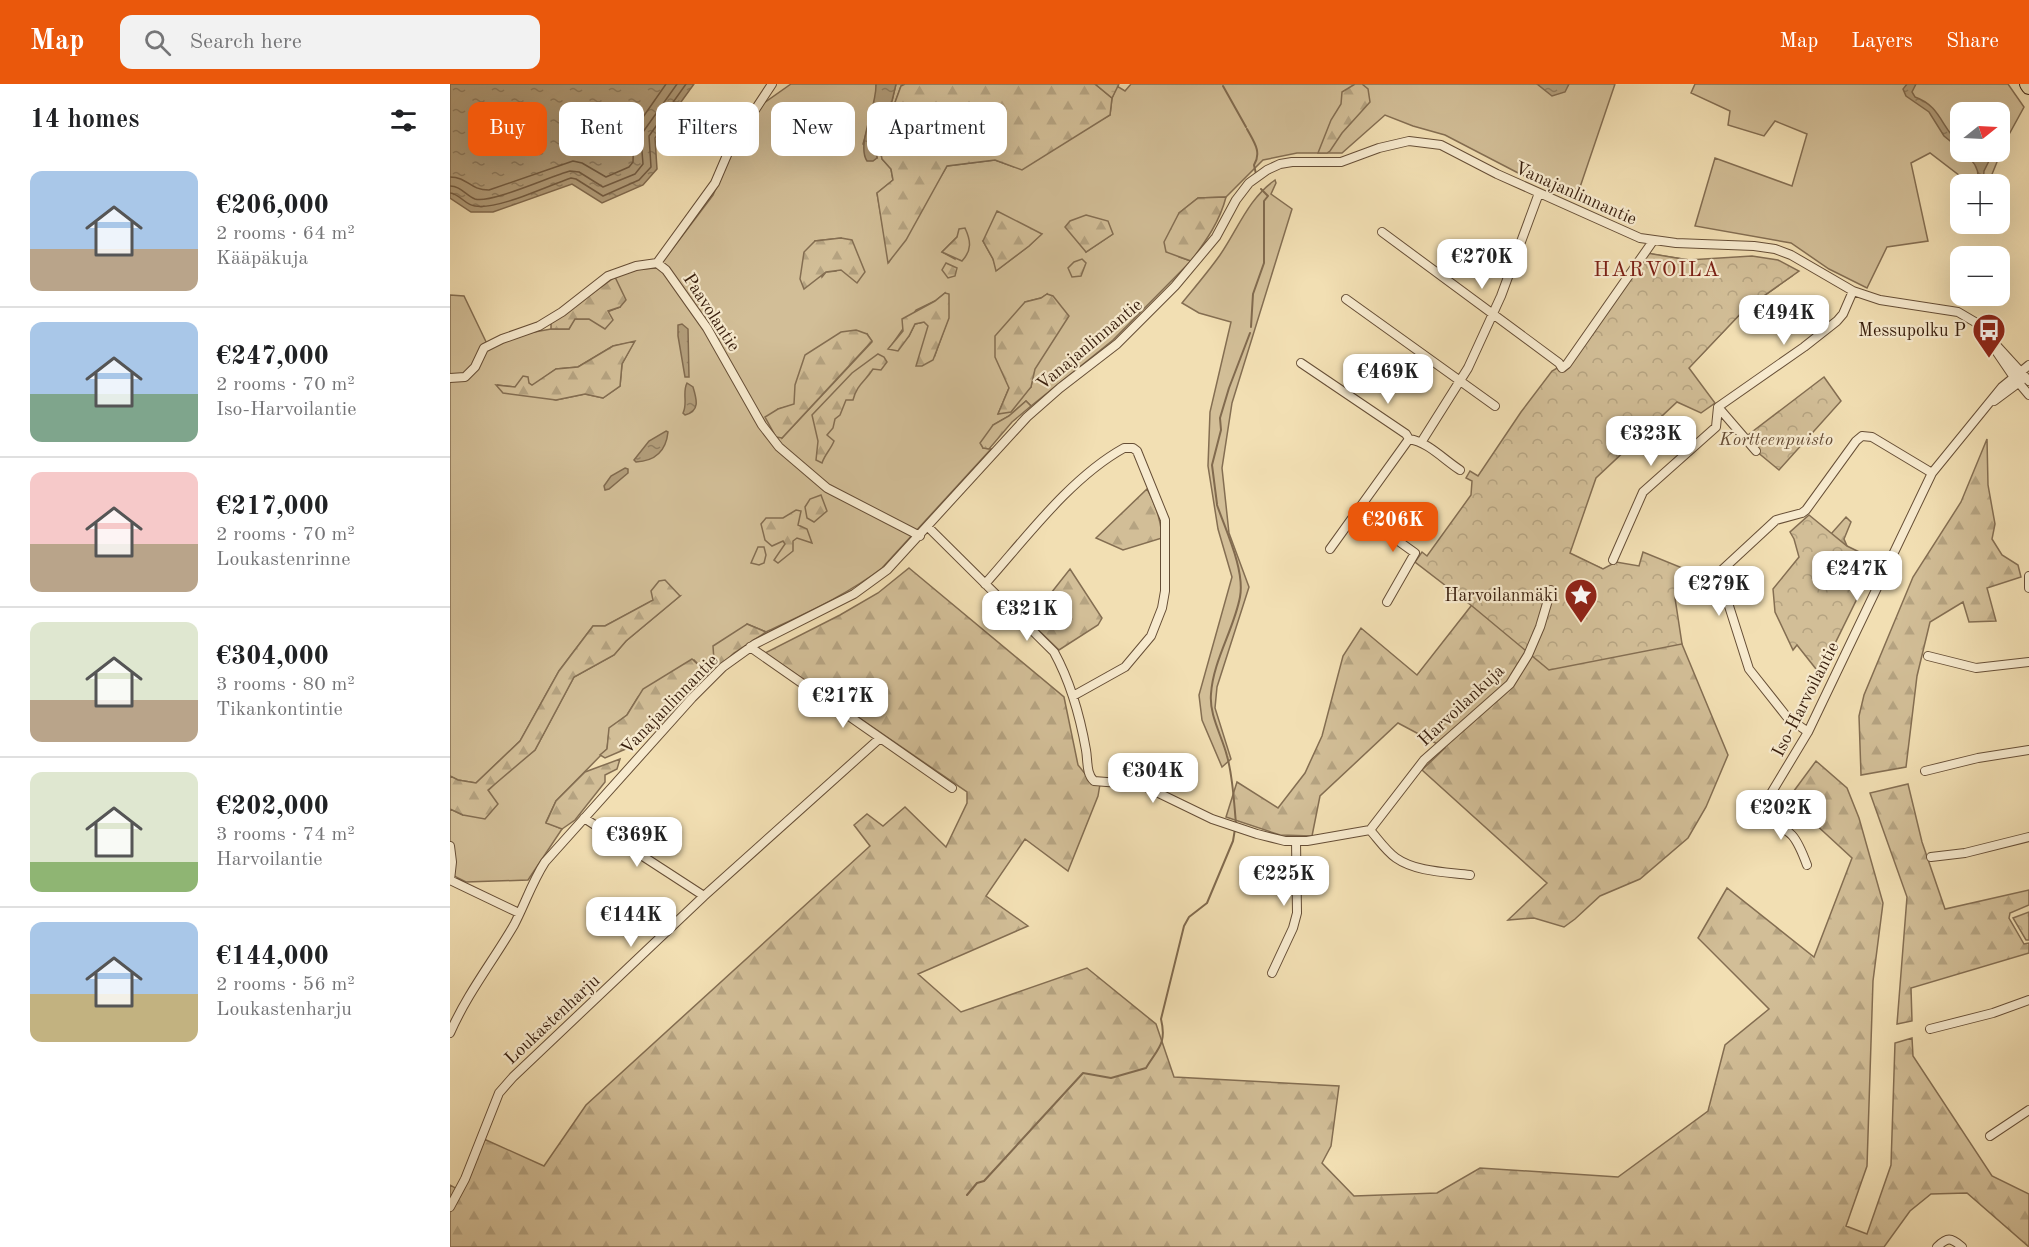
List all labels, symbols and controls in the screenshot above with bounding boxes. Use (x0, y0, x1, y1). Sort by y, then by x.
search box (120, 15, 540, 69)
icon: search (141, 26, 174, 59)
text: Map (30, 28, 84, 56)
text: Search here (189, 31, 302, 53)
text: Map (1779, 31, 1818, 52)
text: Layers (1851, 31, 1913, 52)
text: Share (1946, 31, 1999, 52)
chip: Buy (468, 102, 547, 156)
chip: Rent (559, 102, 644, 156)
chip: Filters (656, 102, 759, 156)
chip: New (771, 102, 855, 156)
chip: Apartment (867, 102, 1007, 156)
north arrow (1950, 102, 2010, 162)
map controls (1950, 102, 2010, 306)
icon: filters (387, 104, 420, 137)
text: 14 homes (30, 107, 139, 133)
street label: Vanajanlinnantie (1512, 159, 1639, 229)
button: + (1950, 174, 2010, 234)
text: €206,000 (216, 193, 329, 219)
icon: home (78, 195, 150, 267)
text: 2 rooms · 64 m² (216, 224, 355, 244)
pin: €270K (1440, 239, 1524, 290)
button: − (1950, 246, 2010, 306)
text: €270K (1451, 248, 1513, 268)
text: Kääpäkuja (216, 249, 308, 269)
district label: HARVOILA (1593, 260, 1721, 281)
street label: Paavolantie (679, 270, 743, 355)
pin: €494K (1742, 295, 1826, 346)
street label: Vanajanlinnantie (1033, 296, 1146, 394)
text: €494K (1753, 304, 1815, 324)
bus stop icon: Messupolku P (1971, 312, 2007, 359)
place label: Messupolku P (1858, 322, 1966, 340)
text: €247,000 (216, 344, 329, 370)
icon: home (78, 346, 150, 418)
pin: €469K (1346, 354, 1430, 405)
text: €469K (1357, 363, 1419, 383)
text: 2 rooms · 70 m² (216, 375, 355, 395)
text: Iso-Harvoilantie (216, 400, 356, 420)
pin: €323K (1609, 416, 1693, 467)
text: €323K (1620, 425, 1682, 445)
park label: Kortteenpuisto (1718, 431, 1833, 449)
text: €217,000 (216, 494, 329, 520)
icon: home (78, 496, 150, 568)
pin: €206K (1351, 502, 1435, 553)
text: €206K (1362, 511, 1424, 531)
text: 2 rooms · 70 m² (216, 525, 355, 545)
text: Loukastenrinne (216, 550, 350, 570)
pin: €247K (1815, 551, 1899, 602)
text: €247K (1826, 560, 1888, 580)
pin: €279K (1677, 566, 1761, 617)
text: €279K (1688, 575, 1750, 595)
place icon: Harvoilanmäki (1563, 577, 1599, 624)
place label: Harvoilanmäki (1444, 587, 1558, 605)
pin: €321K (985, 591, 1069, 642)
text: €321K (996, 600, 1058, 620)
street label: Iso-Harvoilantie (1769, 639, 1843, 760)
text: €304,000 (216, 644, 329, 670)
icon: home (78, 646, 150, 718)
street label: Vanajanlinnantie (618, 651, 722, 758)
street label: Harvoilankuja (1415, 662, 1508, 750)
text: 3 rooms · 80 m² (216, 675, 355, 695)
pin: €217K (801, 678, 885, 729)
text: €217K (812, 687, 874, 707)
text: Tikankontintie (216, 700, 343, 720)
pin: €304K (1111, 753, 1195, 804)
text: €304K (1122, 762, 1184, 782)
pin: €202K (1739, 790, 1823, 841)
text: €202,000 (216, 794, 329, 820)
icon: home (78, 796, 150, 868)
text: €202K (1750, 799, 1812, 819)
pin: €369K (595, 817, 679, 868)
text: 3 rooms · 74 m² (216, 825, 355, 845)
text: €369K (606, 826, 668, 846)
text: Harvoilantie (216, 850, 322, 870)
pin: €225K (1242, 856, 1326, 907)
text: €225K (1253, 865, 1315, 885)
pin: €144K (589, 897, 673, 948)
text: €144K (600, 906, 662, 926)
text: €144,000 (216, 944, 329, 970)
icon: home (78, 946, 150, 1018)
street label: Loukastenharju (502, 971, 604, 1068)
text: 2 rooms · 56 m² (216, 975, 355, 995)
text: Loukastenharju (216, 1000, 352, 1020)

